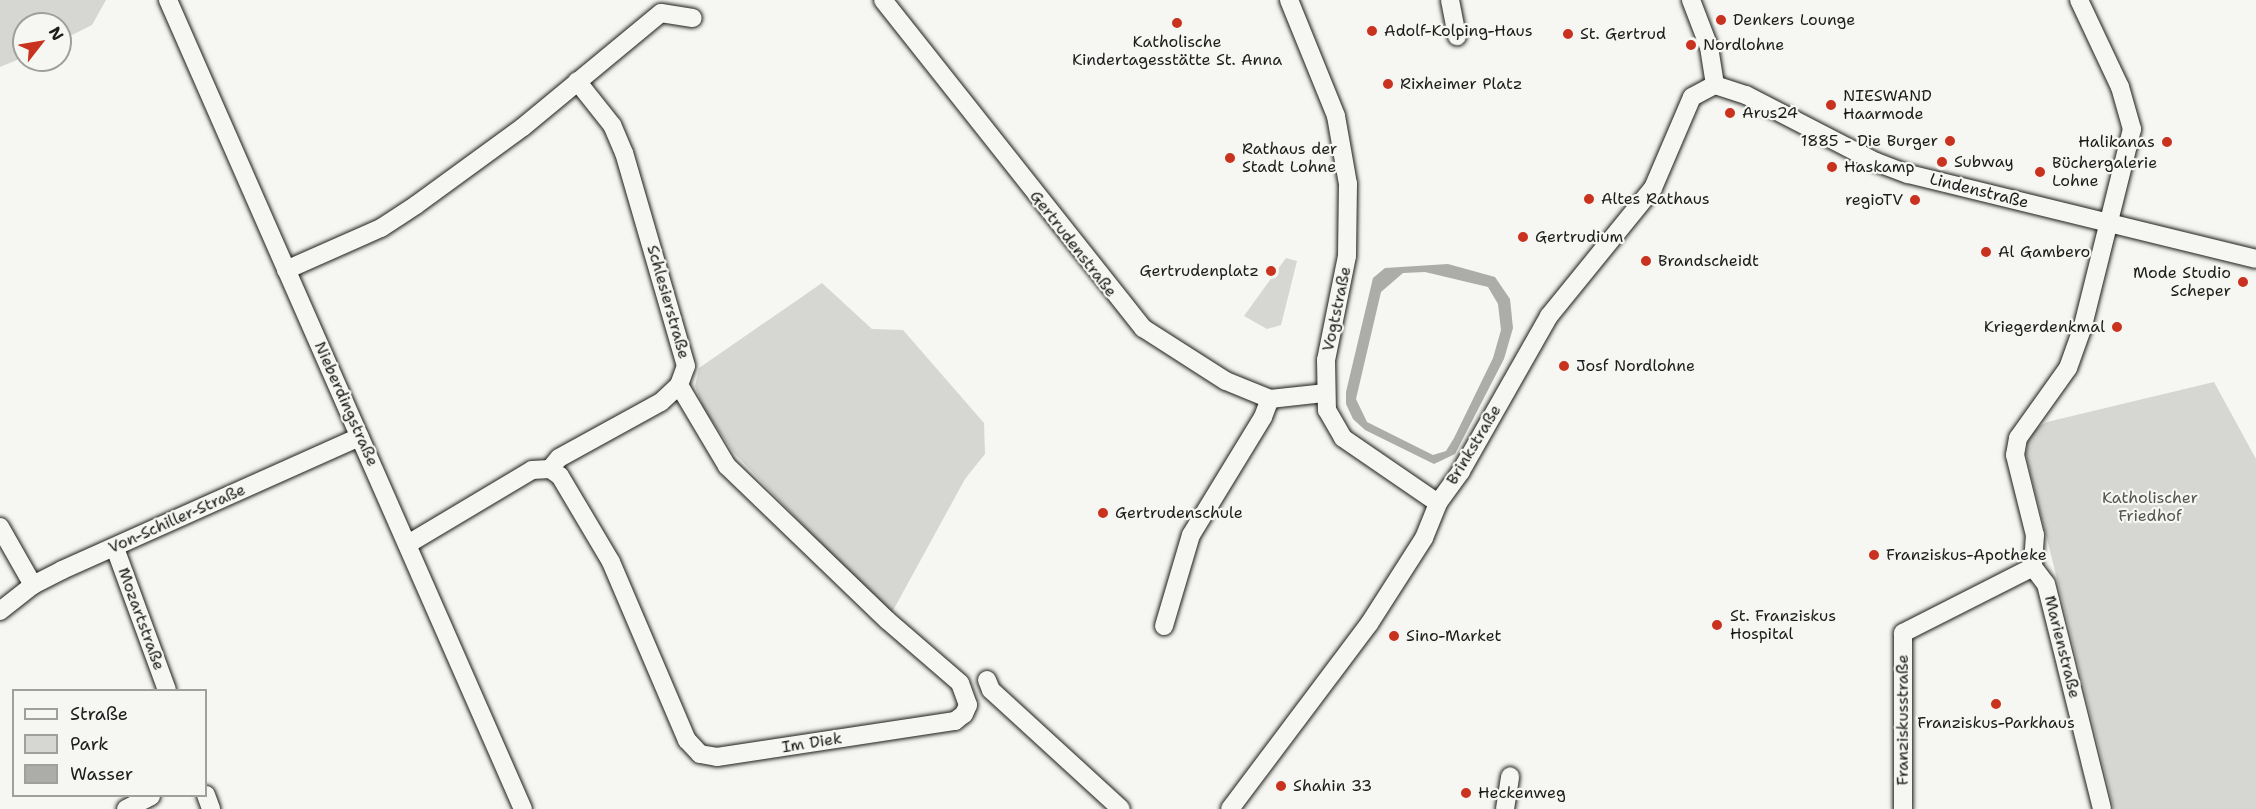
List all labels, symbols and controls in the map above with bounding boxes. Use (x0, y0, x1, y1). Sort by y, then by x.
place label: Denkers Lounge (1733, 10, 1855, 30)
north arrow (12, 12, 72, 72)
marker: Denkers Lounge (1714, 13, 1728, 27)
marker: Katholische Kindertagesstätte St. Anna (1170, 16, 1184, 30)
place label: Adolf-Kolping-Haus (1384, 21, 1533, 41)
text: N (44, 23, 68, 44)
marker: Adolf-Kolping-Haus (1365, 24, 1379, 38)
place label: St. Gertrud (1580, 24, 1666, 44)
marker: St. Gertrud (1561, 27, 1575, 41)
place label: Katholische Kindertagesstätte St. Anna (1072, 32, 1282, 70)
place label: Nordlohne (1703, 35, 1784, 55)
marker: Nordlohne (1684, 38, 1698, 52)
place label: Rixheimer Platz (1400, 74, 1523, 94)
marker: Rixheimer Platz (1381, 77, 1395, 91)
place label: NIESWAND Haarmode (1843, 86, 1932, 124)
marker: NIESWAND Haarmode (1824, 98, 1838, 112)
place label: Arus24 (1742, 103, 1798, 123)
marker: Arus24 (1723, 106, 1737, 120)
place label: 1885 - Die Burger (1801, 131, 1938, 151)
place label: Halikanas (2078, 132, 2155, 152)
marker: 1885 - Die Burger (1943, 134, 1957, 148)
marker: Halikanas (2160, 135, 2174, 149)
place label: Rathaus der Stadt Lohne (1242, 139, 1337, 177)
marker: Rathaus der Stadt Lohne (1223, 151, 1237, 165)
place label: Subway (1954, 152, 2014, 172)
place label: Büchergalerie Lohne (2052, 153, 2157, 191)
marker: Subway (1935, 155, 1949, 169)
place label: Haskamp (1844, 157, 1915, 177)
marker: Haskamp (1825, 160, 1839, 174)
marker: Büchergalerie Lohne (2033, 165, 2047, 179)
street label: Lindenstraße (1927, 169, 2031, 213)
street label: Gertrudenstraße (1025, 187, 1121, 301)
place label: Altes Rathaus (1601, 189, 1710, 209)
place label: regioTV (1845, 190, 1903, 210)
marker: Altes Rathaus (1582, 192, 1596, 206)
marker: regioTV (1908, 193, 1922, 207)
place label: Gertrudium (1535, 227, 1623, 247)
marker: Gertrudium (1516, 230, 1530, 244)
place label: Al Gambero (1998, 242, 2090, 262)
street label: Schlesierstraße (643, 243, 693, 361)
marker: Al Gambero (1979, 245, 1993, 259)
place label: Brandscheidt (1658, 251, 1759, 271)
marker: Brandscheidt (1639, 254, 1653, 268)
place label: Gertrudenplatz (1139, 261, 1259, 281)
place label: Mode Studio Scheper (2133, 263, 2231, 301)
marker: Gertrudenplatz (1264, 264, 1278, 278)
street label: Vogtstraße (1319, 265, 1355, 353)
marker: Mode Studio Scheper (2236, 275, 2250, 289)
place label: Kriegerdenkmal (1984, 317, 2105, 337)
marker: Kriegerdenkmal (2110, 320, 2124, 334)
street label: Nieberdingstraße (310, 339, 382, 469)
place label: Josf Nordlohne (1576, 356, 1695, 376)
marker: Josf Nordlohne (1557, 359, 1571, 373)
street label: Brinkstraße (1443, 402, 1505, 488)
street label: Von-Schiller-Straße (106, 480, 248, 558)
park label: Katholischer Friedhof (2102, 488, 2198, 526)
place label: Gertrudenschule (1115, 503, 1243, 523)
marker: Gertrudenschule (1096, 506, 1110, 520)
place label: Franziskus-Apotheke (1886, 545, 2047, 565)
marker: Franziskus-Apotheke (1867, 548, 1881, 562)
street label: Mozartstraße (114, 565, 168, 673)
street label: Marienstraße (2040, 594, 2084, 700)
place label: St. Franziskus Hospital (1730, 606, 1836, 644)
marker: St. Franziskus Hospital (1708, 616, 1726, 634)
place label: Sino-Market (1406, 626, 1502, 646)
marker: Sino-Market (1387, 629, 1401, 643)
street label: Franziskusstraße (1893, 654, 1913, 786)
legend (12, 689, 207, 797)
marker: Franziskus-Parkhaus (1989, 697, 2003, 711)
text: Straße (70, 702, 128, 726)
place label: Franziskus-Parkhaus (1917, 713, 2075, 733)
street label: Im Diek (781, 729, 843, 757)
text: Park (70, 732, 109, 756)
text: Wasser (70, 762, 133, 786)
place label: Shahin 33 (1293, 776, 1372, 796)
marker: Shahin 33 (1274, 779, 1288, 793)
place label: Heckenweg (1478, 783, 1566, 803)
marker: Heckenweg (1459, 786, 1473, 800)

